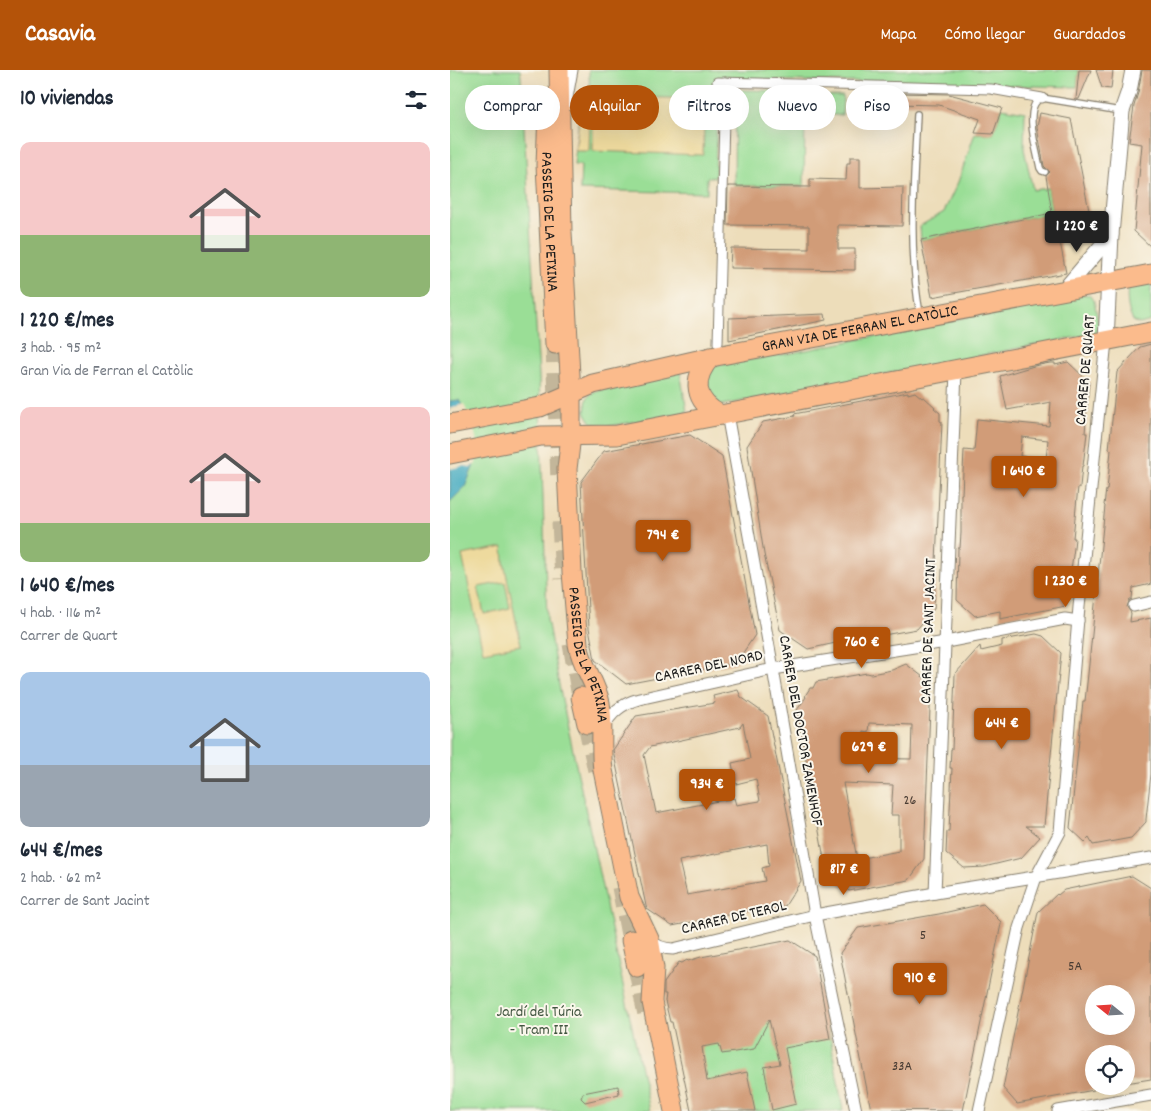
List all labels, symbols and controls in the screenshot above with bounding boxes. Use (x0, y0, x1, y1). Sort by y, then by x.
text: Casavia (25, 18, 95, 52)
text: Mapa (880, 23, 916, 48)
text: Cómo llegar (944, 23, 1025, 48)
text: Guardados (1053, 23, 1126, 48)
text: 10 viviendas (20, 85, 114, 115)
chip: Comprar (465, 85, 560, 130)
chip: Alquilar (570, 85, 659, 130)
chip: Filtros (669, 85, 749, 130)
chip: Nuevo (759, 85, 836, 130)
chip: Piso (846, 85, 909, 130)
icon: filters (402, 86, 430, 114)
street label: PASSEIG DE LA PETXINA (534, 151, 564, 293)
icon: home (180, 175, 270, 265)
pin: 1 220 € (1031, 210, 1123, 253)
text: 1 220 € (1056, 215, 1098, 238)
street label: GRAN VIA DE FERRAN EL CATÒLIC (760, 299, 960, 359)
text: 1 220 €/mes (20, 307, 114, 337)
street label: CARRER DE QUART (1070, 314, 1102, 426)
text: 3 hab. · 95 m² (20, 337, 101, 360)
text: Gran Via de Ferran el Catòlic (20, 360, 193, 383)
icon: home (180, 440, 270, 530)
pin: 1 640 € (978, 456, 1070, 498)
text: 1 640 € (1003, 460, 1045, 483)
pin: 794 € (628, 520, 698, 562)
text: 794 € (647, 524, 679, 547)
street label: CARRER DE SANT JACINT (915, 557, 943, 704)
pin: 1 230 € (1020, 566, 1112, 608)
text: 1 230 € (1045, 570, 1087, 593)
text: 1 640 €/mes (20, 572, 115, 602)
street label: PASSEIG DE LA PETXINA (562, 586, 613, 724)
text: 4 hab. · 116 m² (20, 602, 101, 625)
text: Carrer de Quart (20, 625, 118, 648)
pin: 760 € (827, 626, 897, 669)
text: 760 € (844, 631, 880, 654)
street label: CARRER DEL DOCTOR ZAMENHOF (772, 634, 828, 828)
street label: CARRER DEL NORD (653, 644, 765, 690)
icon: home (180, 705, 270, 795)
pin: 644 € (967, 708, 1037, 750)
text: 644 € (985, 712, 1019, 735)
pin: 629 € (834, 732, 904, 774)
text: 629 € (852, 736, 886, 759)
pin: 934 € (672, 768, 742, 811)
text: 934 € (690, 773, 724, 796)
house number: 26 (904, 791, 917, 811)
text: 644 €/mes (20, 837, 103, 867)
pin: 817 € (809, 854, 879, 896)
text: 817 € (830, 858, 858, 881)
text: 2 hab. · 62 m² (20, 867, 101, 890)
text: Carrer de Sant Jacint (20, 890, 150, 913)
street label: CARRER DE TEROL (679, 895, 789, 941)
house number: 5 (920, 926, 926, 946)
house number: 5A (1068, 957, 1082, 977)
pin: 910 € (885, 962, 955, 1005)
text: 910 € (904, 967, 936, 990)
north arrow (1085, 985, 1135, 1035)
map controls (1085, 985, 1135, 1095)
park label: Jardí del Túria - Tram III (496, 1001, 582, 1042)
button: locate (1085, 1045, 1135, 1095)
house number: 33A (892, 1057, 912, 1077)

